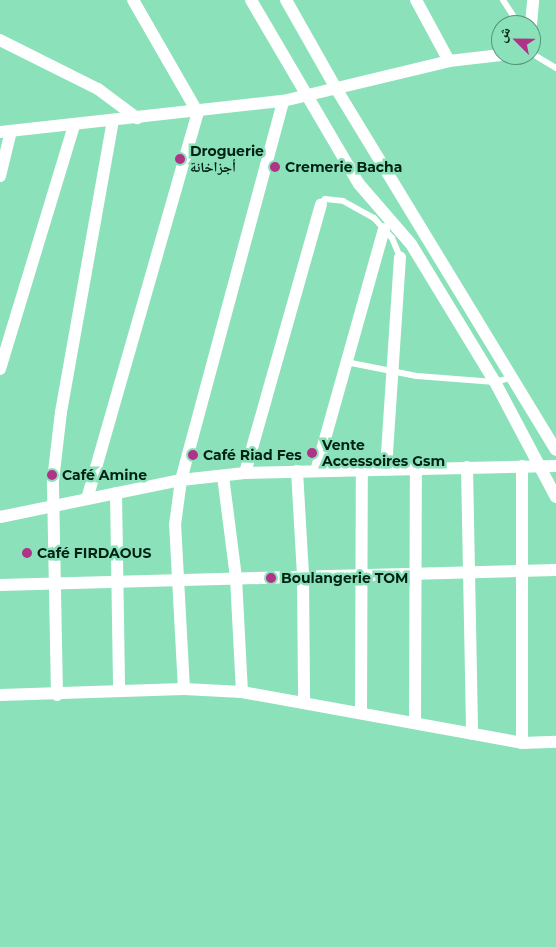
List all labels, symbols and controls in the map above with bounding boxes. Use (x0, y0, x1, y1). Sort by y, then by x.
north arrow (491, 15, 541, 65)
text: ش (492, 24, 514, 45)
place label: Droguerie أجزاخانة (190, 143, 264, 176)
marker: Droguerie أجزاخانة (174, 153, 186, 165)
place label: Cremerie Bacha (285, 159, 402, 175)
marker: Cremerie Bacha (269, 161, 281, 173)
place label: Vente Accessoires Gsm (322, 437, 445, 470)
place label: Café Riad Fes (203, 447, 302, 463)
marker: Vente Accessoires Gsm (306, 447, 318, 459)
marker: Café Riad Fes (187, 449, 199, 461)
place label: Café Amine (62, 467, 147, 483)
marker: Café Amine (46, 469, 58, 481)
place label: Café FIRDAOUS (37, 545, 151, 561)
marker: Café FIRDAOUS (21, 547, 33, 559)
place label: Boulangerie TOM (281, 570, 408, 586)
marker: Boulangerie TOM (265, 572, 277, 584)

